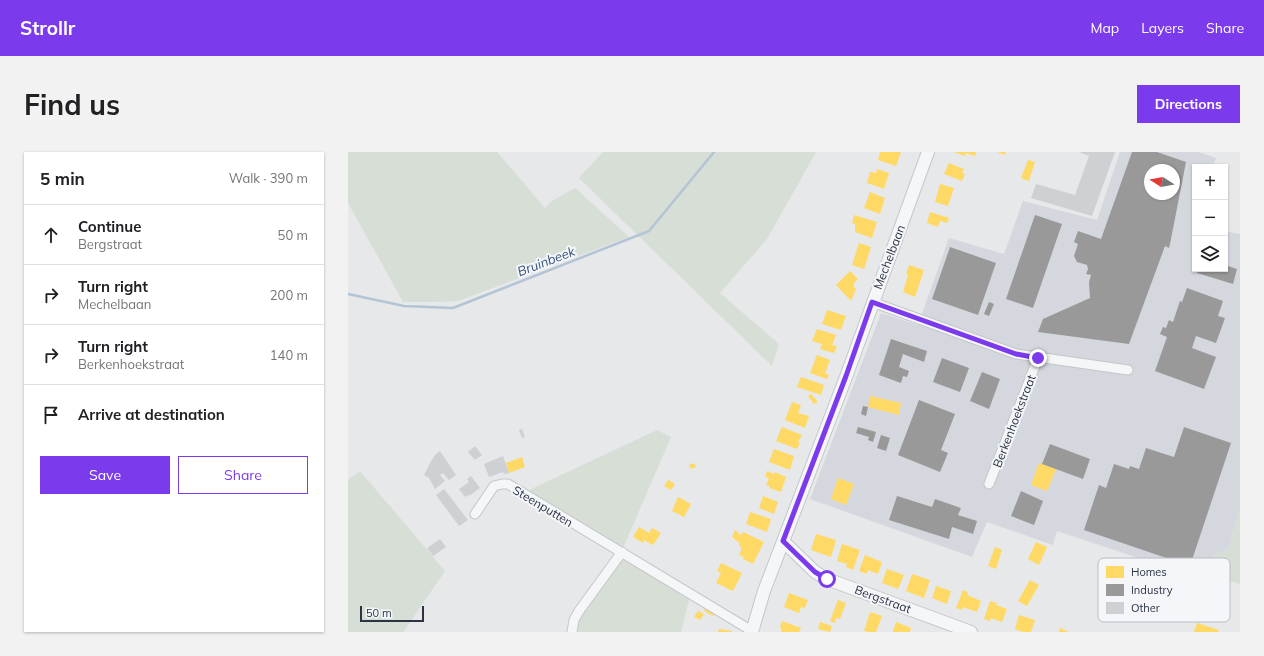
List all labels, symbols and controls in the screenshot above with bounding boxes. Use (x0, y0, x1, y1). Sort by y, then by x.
text: Strollr (20, 16, 75, 40)
text: Map (1090, 19, 1119, 37)
text: Layers (1141, 19, 1184, 37)
text: Share (1206, 19, 1244, 37)
button: Directions (1137, 85, 1240, 123)
text: Find us (24, 87, 120, 122)
north arrow (1144, 164, 1180, 200)
map controls (1192, 164, 1228, 272)
button: + (1192, 164, 1228, 200)
text: 5 min (40, 168, 85, 189)
text: Walk · 390 m (229, 170, 308, 186)
button: − (1192, 200, 1228, 236)
text: Continue (78, 217, 141, 236)
street label: Mechelbaan (870, 223, 908, 291)
icon: ahead (40, 224, 62, 246)
text: 50 m (278, 227, 308, 243)
text: Bergstraat (78, 236, 142, 252)
button: layers (1192, 236, 1228, 272)
water label: Bruinbeek (515, 243, 577, 279)
text: Turn right (78, 277, 148, 296)
icon: right (40, 284, 62, 306)
text: 200 m (270, 287, 308, 303)
text: Mechelbaan (78, 296, 151, 312)
text: Turn right (78, 337, 148, 356)
icon: right (40, 344, 62, 366)
text: 140 m (270, 347, 308, 363)
route end (1029, 349, 1047, 367)
text: Berkenhoekstraat (78, 356, 184, 372)
street label: Berkenhoekstraat (989, 373, 1039, 469)
icon: arrive (40, 404, 62, 426)
text: Arrive at destination (78, 405, 225, 424)
button: Save (40, 456, 170, 494)
button: Share (178, 456, 308, 494)
street label: Steenputten (510, 482, 576, 530)
legend (1098, 558, 1230, 622)
text: Homes (1131, 565, 1167, 579)
route start (818, 570, 836, 588)
street label: Bergstraat (853, 582, 913, 616)
text: Industry (1131, 583, 1173, 597)
text: Other (1131, 601, 1160, 615)
scale bar (360, 604, 424, 623)
text: 50 m (366, 606, 392, 620)

